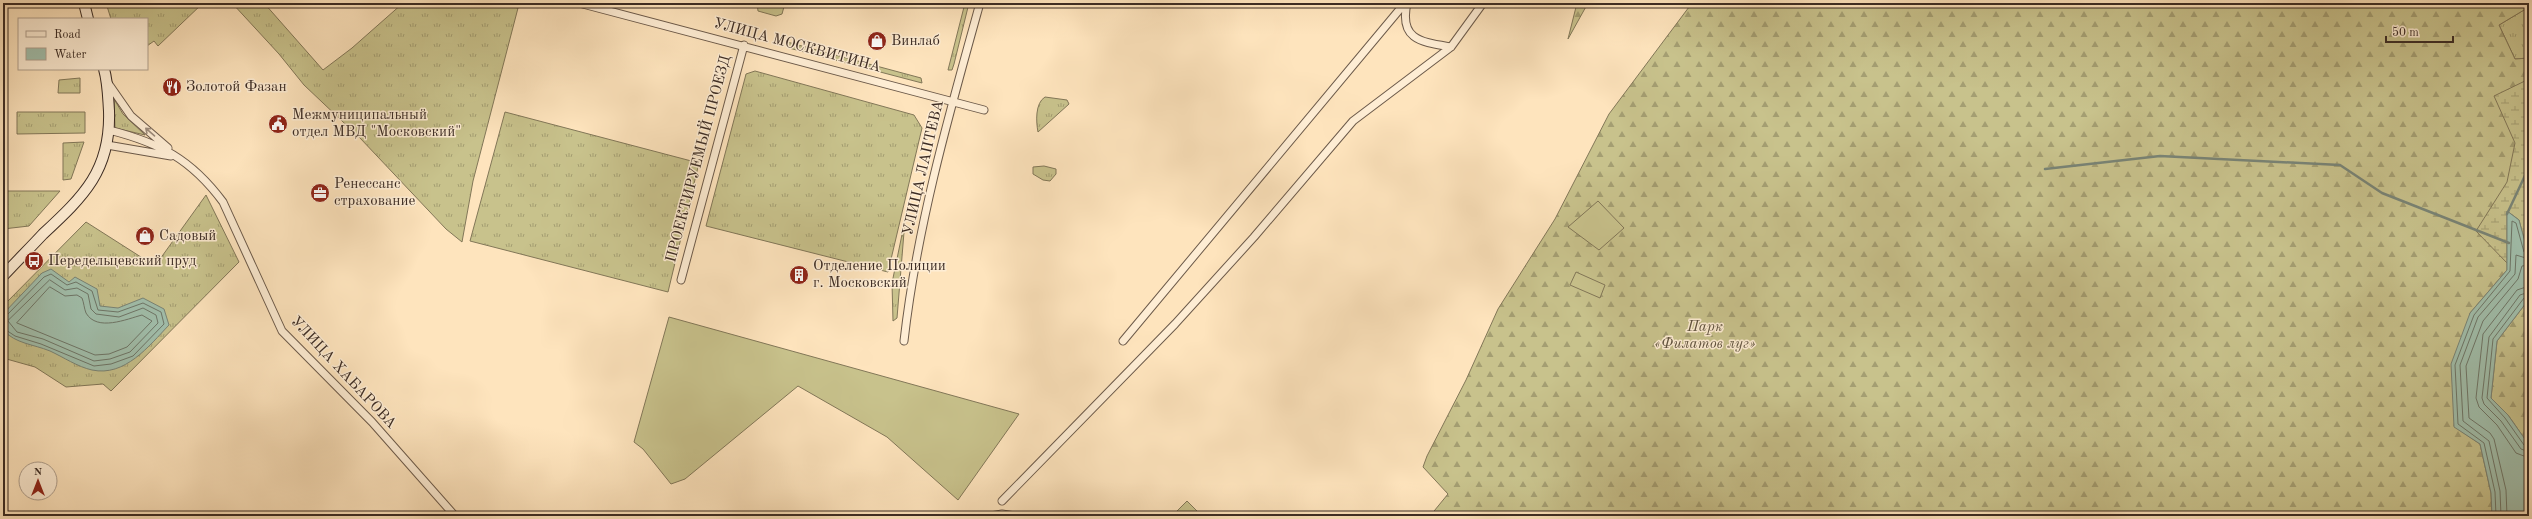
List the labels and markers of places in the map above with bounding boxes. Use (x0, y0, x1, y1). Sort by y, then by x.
shop icon: Винлаб (866, 30, 888, 52)
place label: Винлаб (891, 34, 940, 49)
restaurant icon: Золотой Фазан (161, 76, 183, 98)
place label: Золотой Фазан (186, 80, 287, 95)
place label: Межмуниципальный отдел МВД "Московский" (292, 108, 461, 140)
public building icon: Межмуниципальный отдел МВД "Московский" (267, 113, 289, 135)
place label: Ренессанс страхование (334, 177, 416, 209)
office icon: Ренессанс страхование (309, 182, 331, 204)
shop icon: Садовый (134, 225, 156, 247)
place label: Садовый (159, 229, 216, 244)
bus stop icon: Передельцевский пруд (23, 250, 45, 272)
place label: Передельцевский пруд (48, 254, 197, 269)
place label: Отделение Полиции г. Московский (813, 259, 946, 291)
building icon: Отделение Полиции г. Московский (788, 264, 810, 286)

